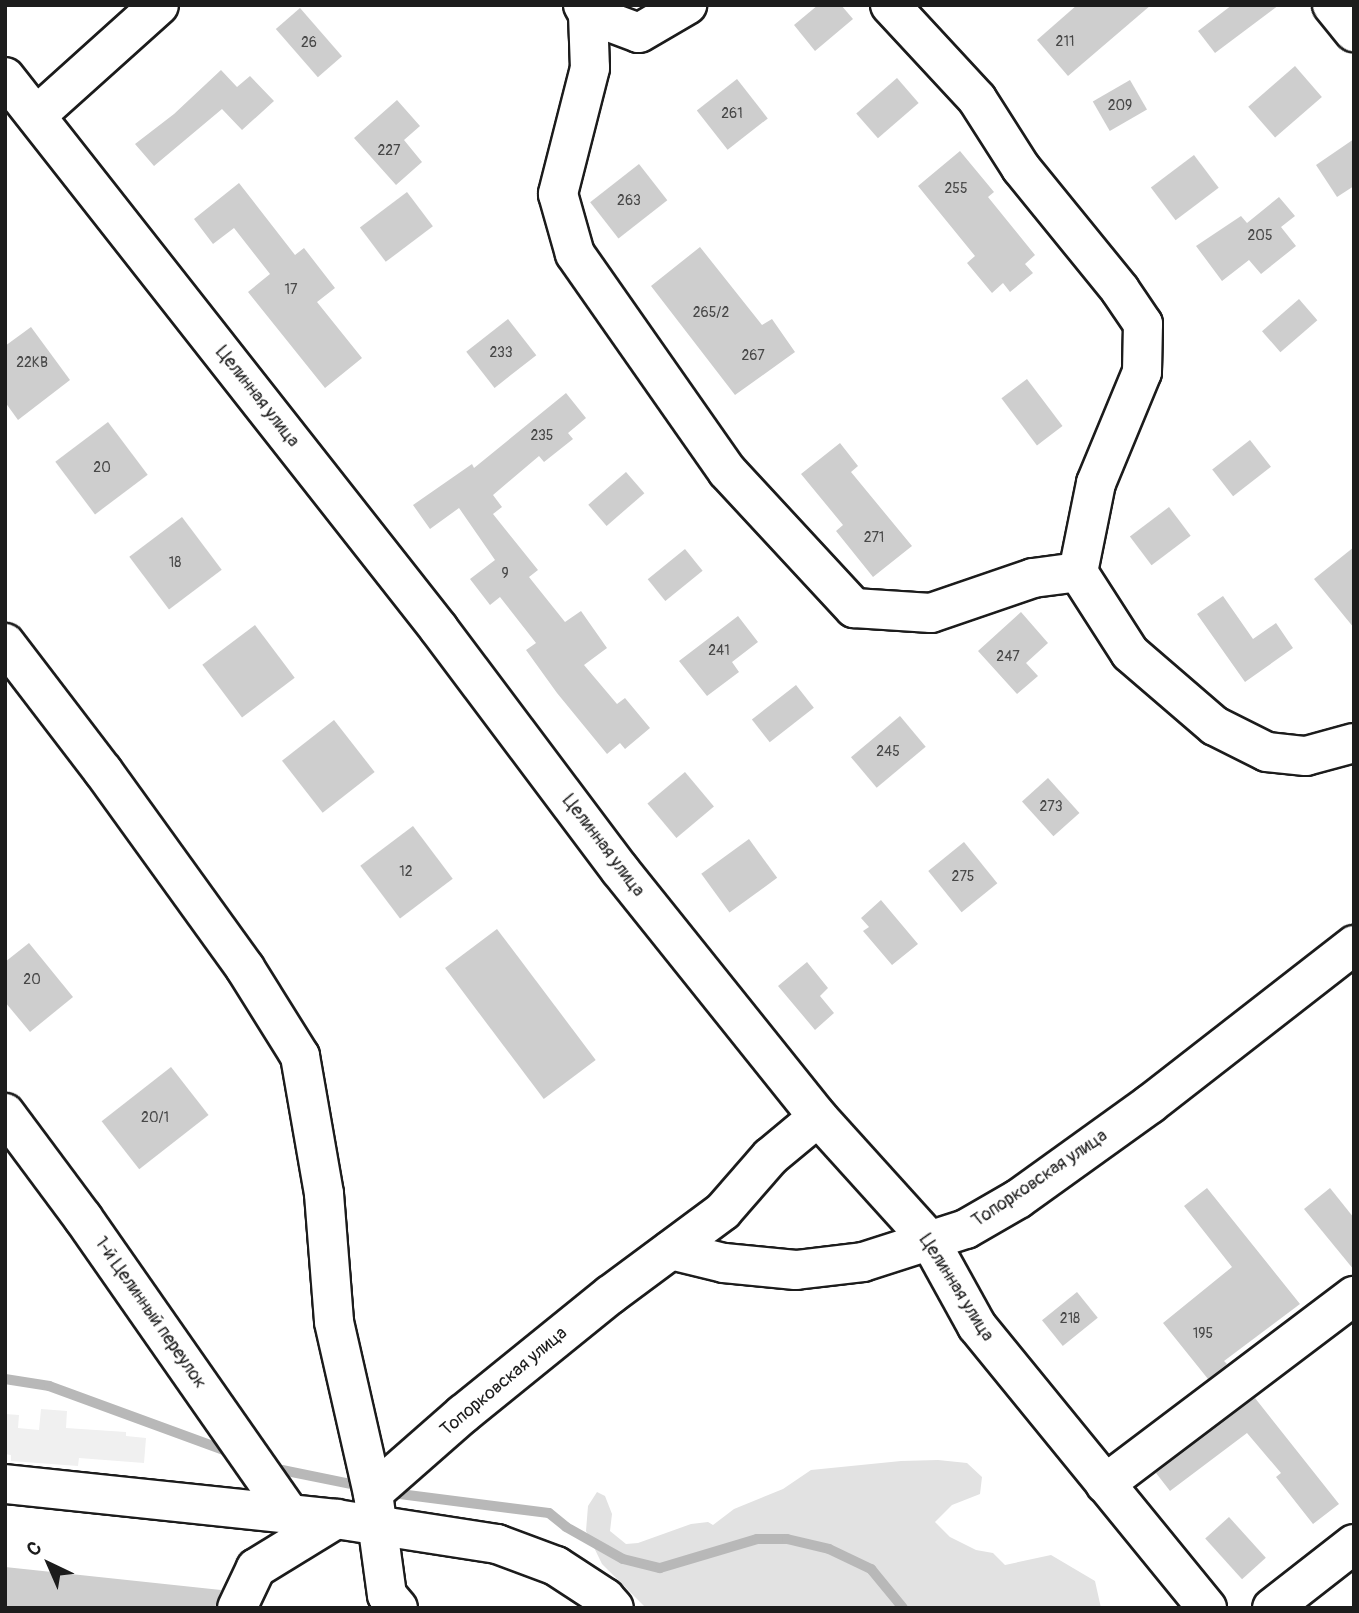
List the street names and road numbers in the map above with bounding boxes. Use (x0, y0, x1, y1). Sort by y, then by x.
street label: Целинная улица (211, 342, 303, 452)
street label: Целинная улица (557, 791, 649, 901)
street label: Топорковская улица (968, 1126, 1112, 1232)
street label: Целинная улица (914, 1230, 998, 1346)
street label: 1-й Целинный переулок (90, 1233, 210, 1393)
street label: Топорковская улица (436, 1323, 572, 1441)

